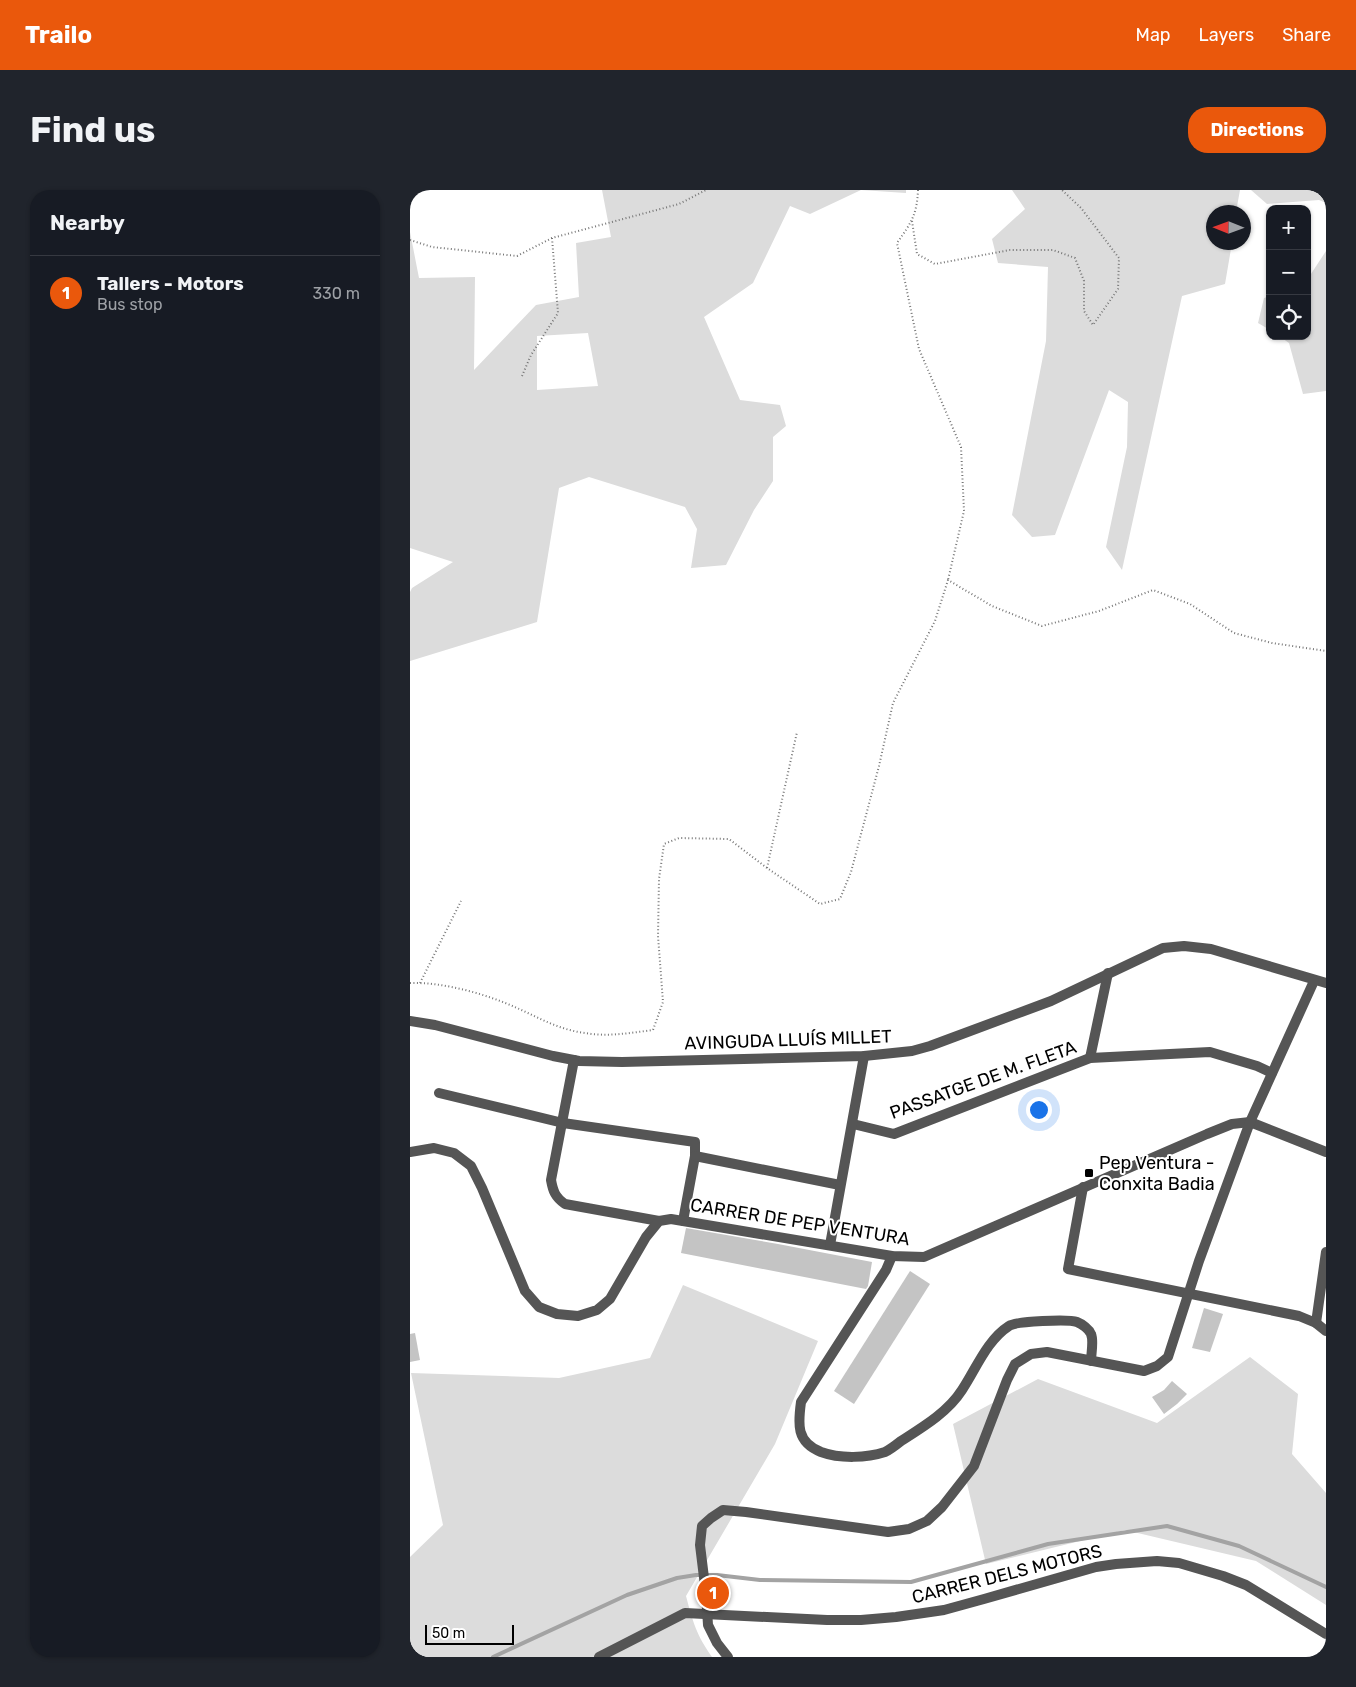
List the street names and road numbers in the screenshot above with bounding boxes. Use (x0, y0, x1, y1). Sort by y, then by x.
street label: AVINGUDA LLUÍS MILLET (684, 1025, 892, 1055)
street label: PASSATGE DE M. FLETA (887, 1036, 1079, 1124)
street label: CARRER DE PEP VENTURA (689, 1194, 911, 1250)
street label: CARRER DELS MOTORS (910, 1540, 1104, 1608)

